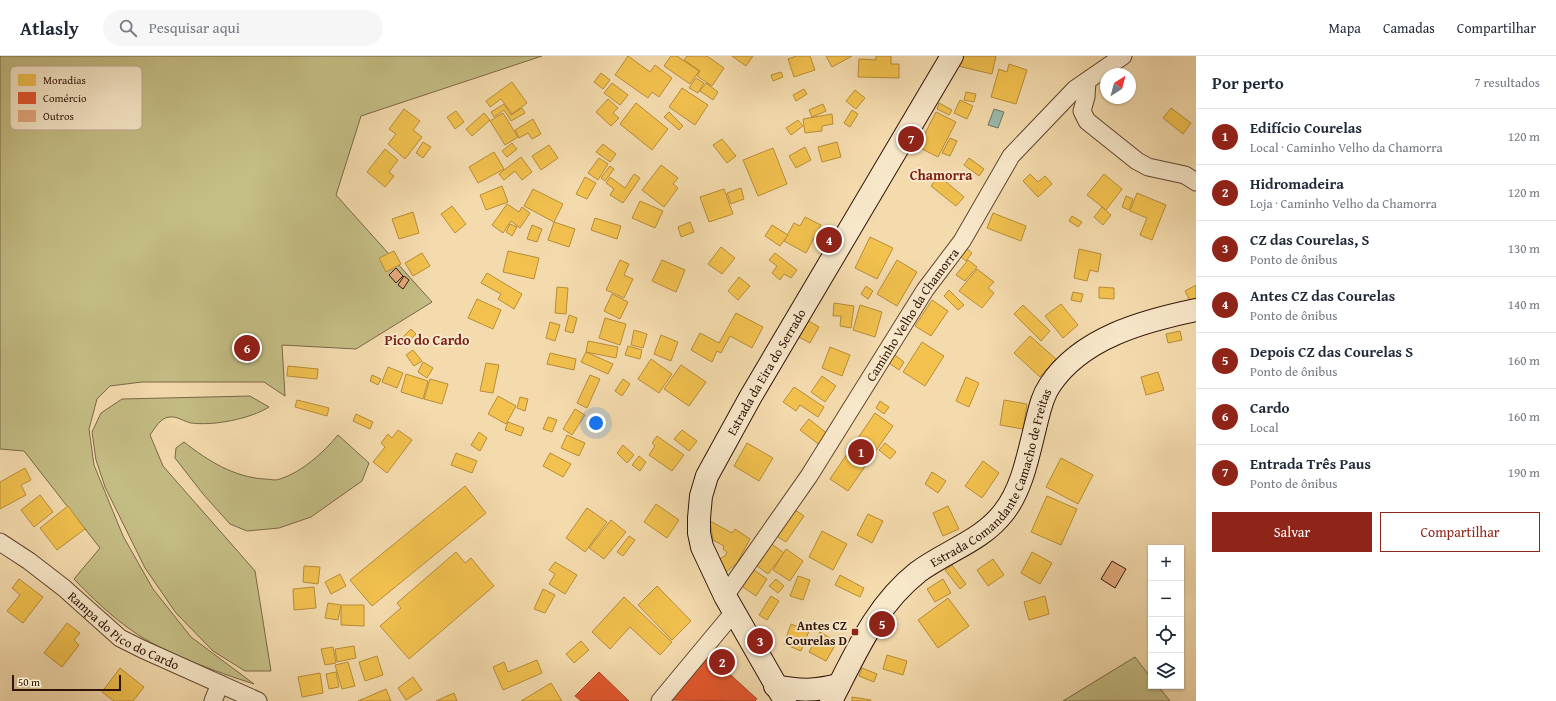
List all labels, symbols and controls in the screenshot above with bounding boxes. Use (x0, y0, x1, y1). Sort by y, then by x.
search box (103, 10, 383, 46)
text: Atlasly (20, 14, 79, 42)
icon: search (117, 17, 139, 39)
text: Pesquisar aqui (149, 17, 240, 38)
text: Mapa (1329, 18, 1361, 38)
text: Camadas (1383, 18, 1435, 38)
text: Compartilhar (1457, 18, 1536, 38)
legend (10, 66, 142, 130)
north arrow (1100, 68, 1136, 104)
text: Por perto (1212, 70, 1284, 95)
text: Moradias (43, 72, 86, 88)
text: 7 resultados (1474, 73, 1540, 92)
text: Comércio (43, 90, 87, 106)
text: Outros (43, 108, 74, 124)
text: Edifício Courelas (1250, 117, 1362, 138)
pin: 7 (898, 124, 924, 154)
text: 1 (1222, 127, 1228, 146)
text: 120 m (1508, 127, 1540, 146)
text: Local · Caminho Velho da Chamorra (1250, 138, 1443, 157)
district label: Chamorra (910, 165, 973, 185)
text: Hidromadeira (1250, 173, 1344, 194)
text: 2 (1222, 183, 1228, 202)
text: 120 m (1508, 183, 1540, 202)
text: Loja · Caminho Velho da Chamorra (1250, 194, 1437, 213)
pin: 4 (816, 225, 842, 255)
text: CZ das Courelas, S (1250, 229, 1369, 250)
text: 3 (1222, 239, 1228, 258)
text: 130 m (1508, 239, 1540, 258)
street label: Caminho Velho da Chamorra (861, 243, 964, 385)
text: Ponto de ônibus (1250, 250, 1337, 269)
text: Antes CZ das Courelas (1250, 285, 1395, 306)
text: 4 (1222, 295, 1228, 314)
text: 140 m (1508, 295, 1540, 314)
street label: Estrada da Eira do Serrado (722, 305, 810, 439)
text: Ponto de ônibus (1250, 306, 1337, 325)
district label: Pico do Cardo (385, 330, 470, 350)
pin: 6 (234, 333, 260, 363)
text: Depois CZ das Courelas S (1250, 341, 1413, 362)
text: 5 (1222, 351, 1228, 370)
text: 160 m (1508, 351, 1540, 370)
text: Ponto de ônibus (1250, 362, 1337, 381)
street label: Estrada Comandante Camacho de Freitas (926, 385, 1056, 571)
text: Cardo (1250, 397, 1290, 418)
text: 6 (1222, 407, 1228, 426)
text: 160 m (1508, 407, 1540, 426)
your location (586, 413, 606, 433)
text: Local (1250, 418, 1279, 437)
pin: 1 (848, 437, 874, 467)
text: Entrada Três Paus (1250, 453, 1371, 474)
text: 7 (1222, 463, 1228, 482)
text: 190 m (1508, 463, 1540, 482)
text: Ponto de ônibus (1250, 474, 1337, 493)
button: Salvar (1212, 512, 1372, 552)
button: Compartilhar (1380, 512, 1540, 552)
map controls (1148, 545, 1184, 689)
button: + (1148, 545, 1184, 581)
button: − (1148, 581, 1184, 617)
street label: Rampa do Pico do Cardo (64, 587, 183, 674)
pin: 5 (869, 609, 895, 639)
place label: Antes CZ Courelas D (785, 616, 847, 650)
button: locate (1148, 617, 1184, 653)
pin: 3 (747, 626, 773, 656)
marker: Antes CZ Courelas D (850, 627, 860, 637)
pin: 2 (709, 647, 735, 677)
button: layers (1148, 653, 1184, 689)
scale bar (12, 673, 121, 692)
text: 50 m (18, 674, 40, 690)

